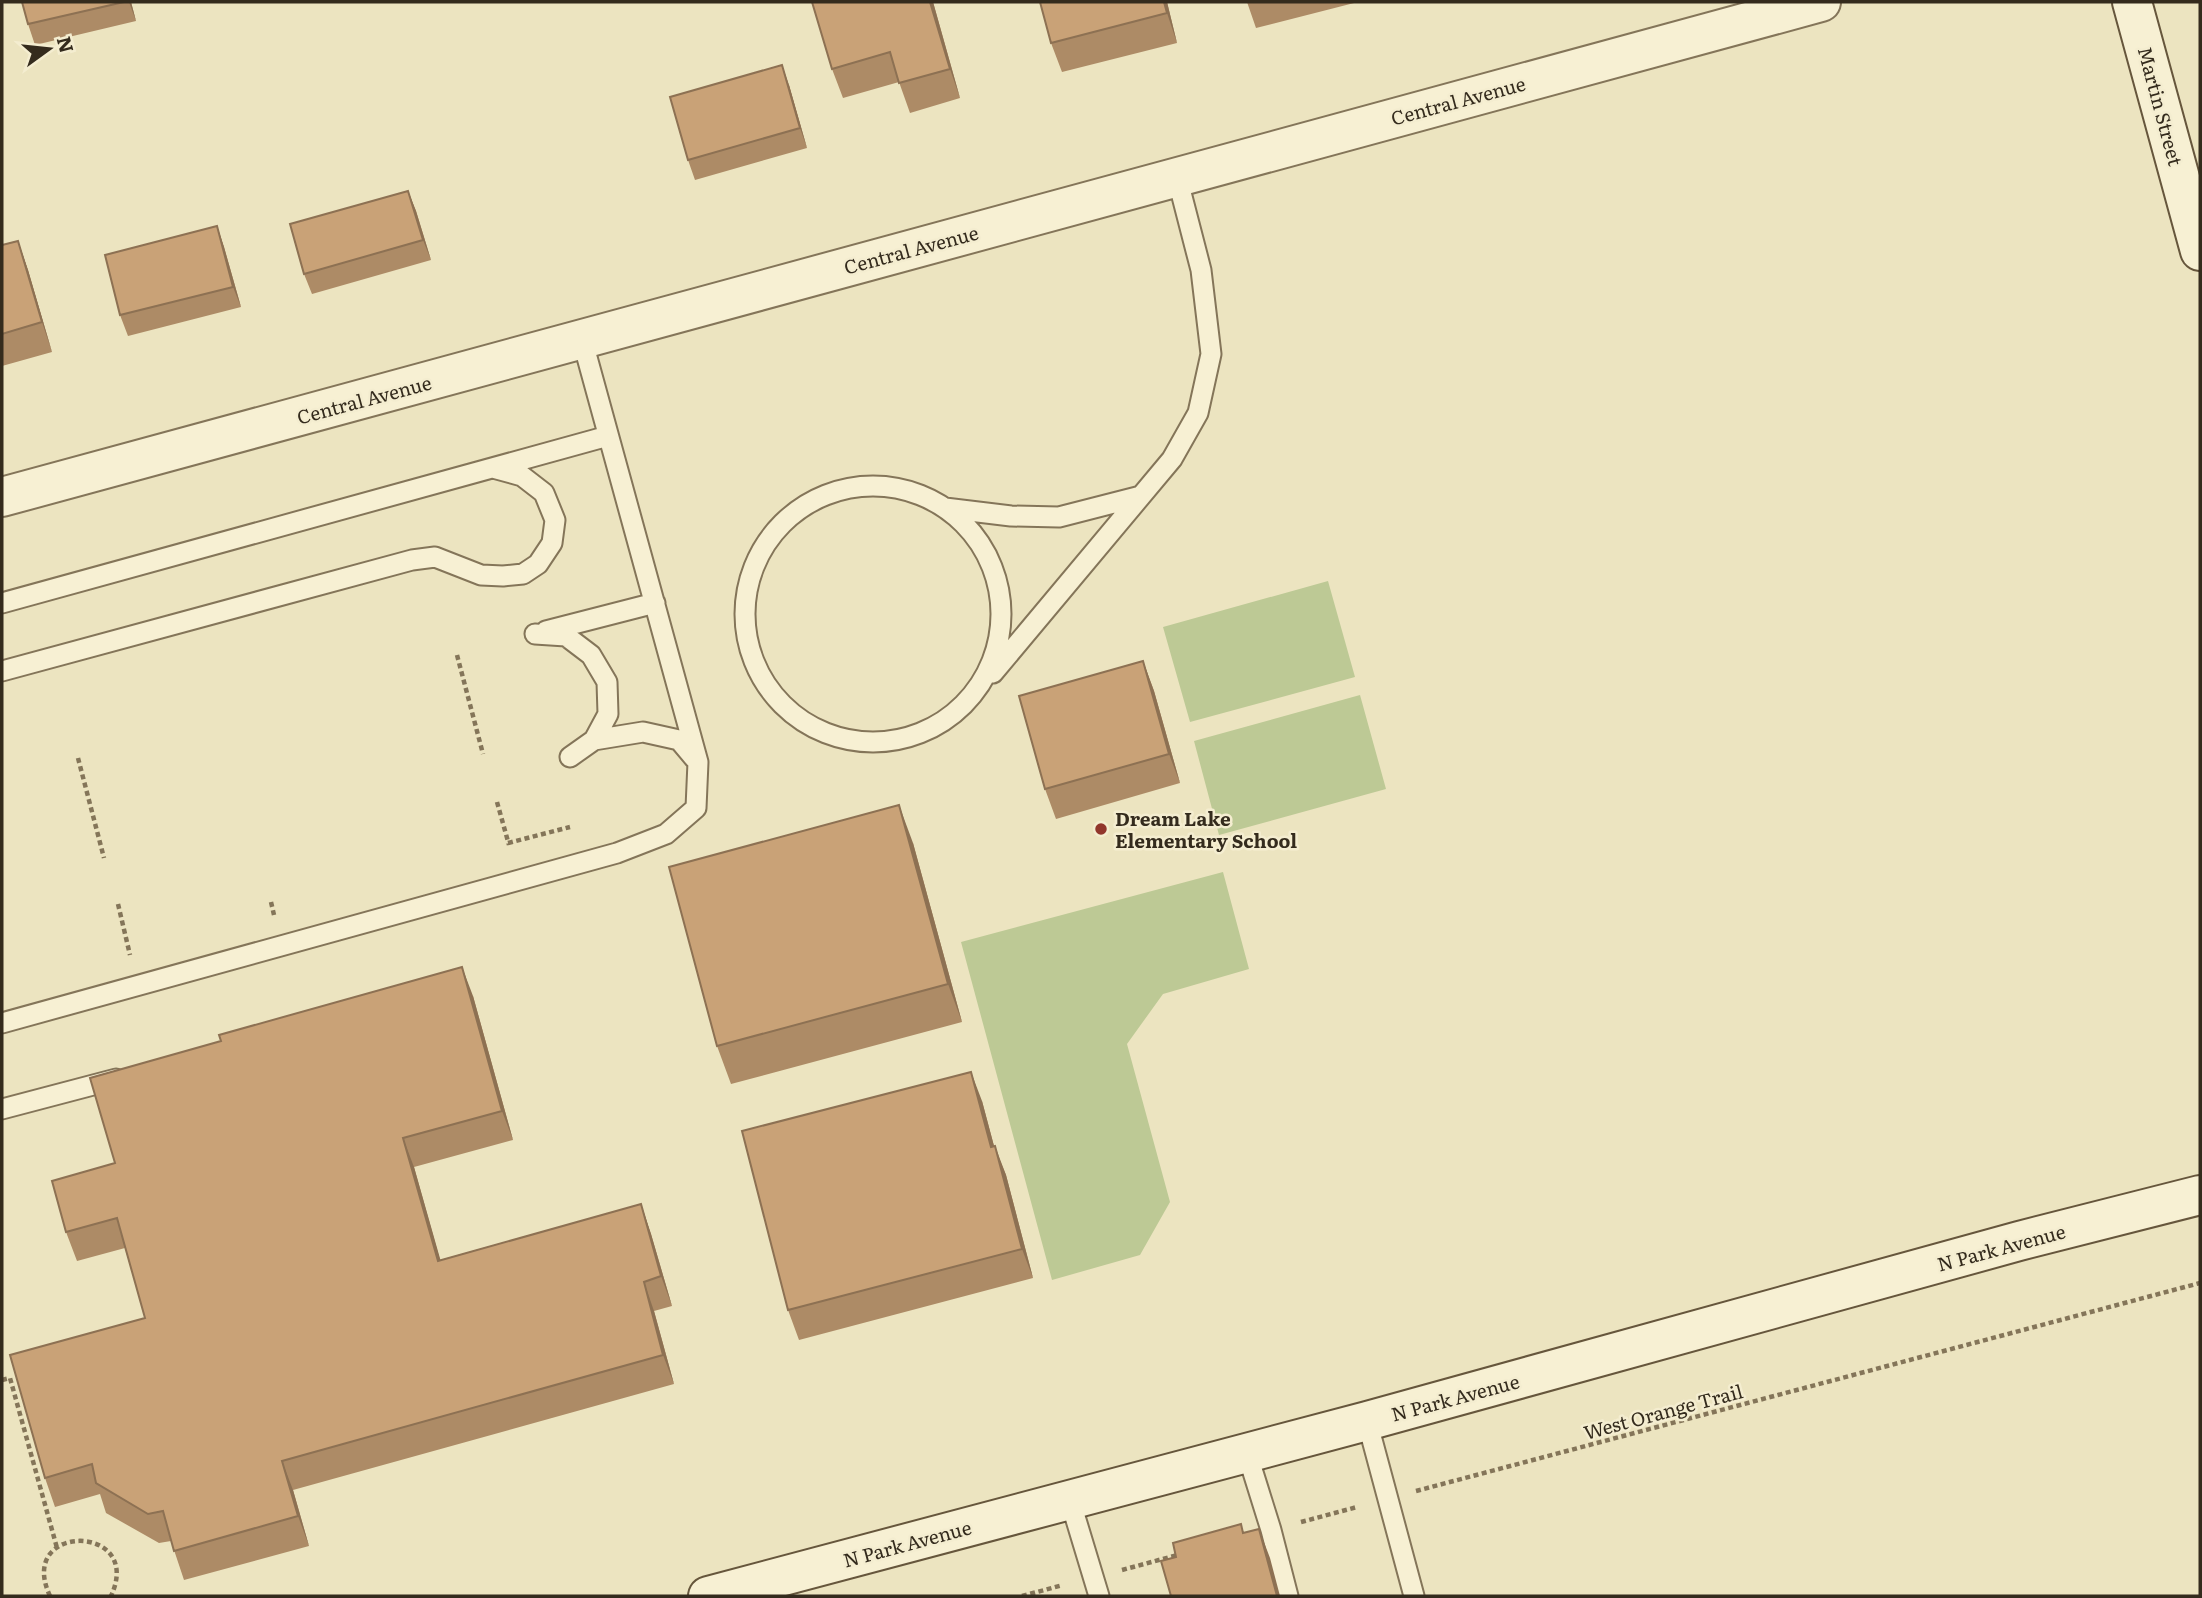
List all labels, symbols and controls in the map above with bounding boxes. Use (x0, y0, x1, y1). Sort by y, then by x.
north arrow (14, 14, 84, 84)
text: N (51, 33, 82, 56)
street label: Martin Street (2132, 43, 2190, 169)
street label: Central Avenue (1388, 69, 1529, 131)
street label: Central Avenue (841, 218, 982, 280)
street label: Central Avenue (294, 368, 435, 430)
place label: Dream Lake Elementary School (1115, 804, 1297, 854)
marker: Dream Lake Elementary School (1093, 821, 1109, 837)
street label: N Park Avenue (1934, 1216, 2068, 1278)
street label: N Park Avenue (1388, 1366, 1522, 1428)
street label: West Orange Trail (1580, 1376, 1746, 1446)
street label: N Park Avenue (840, 1512, 974, 1574)

